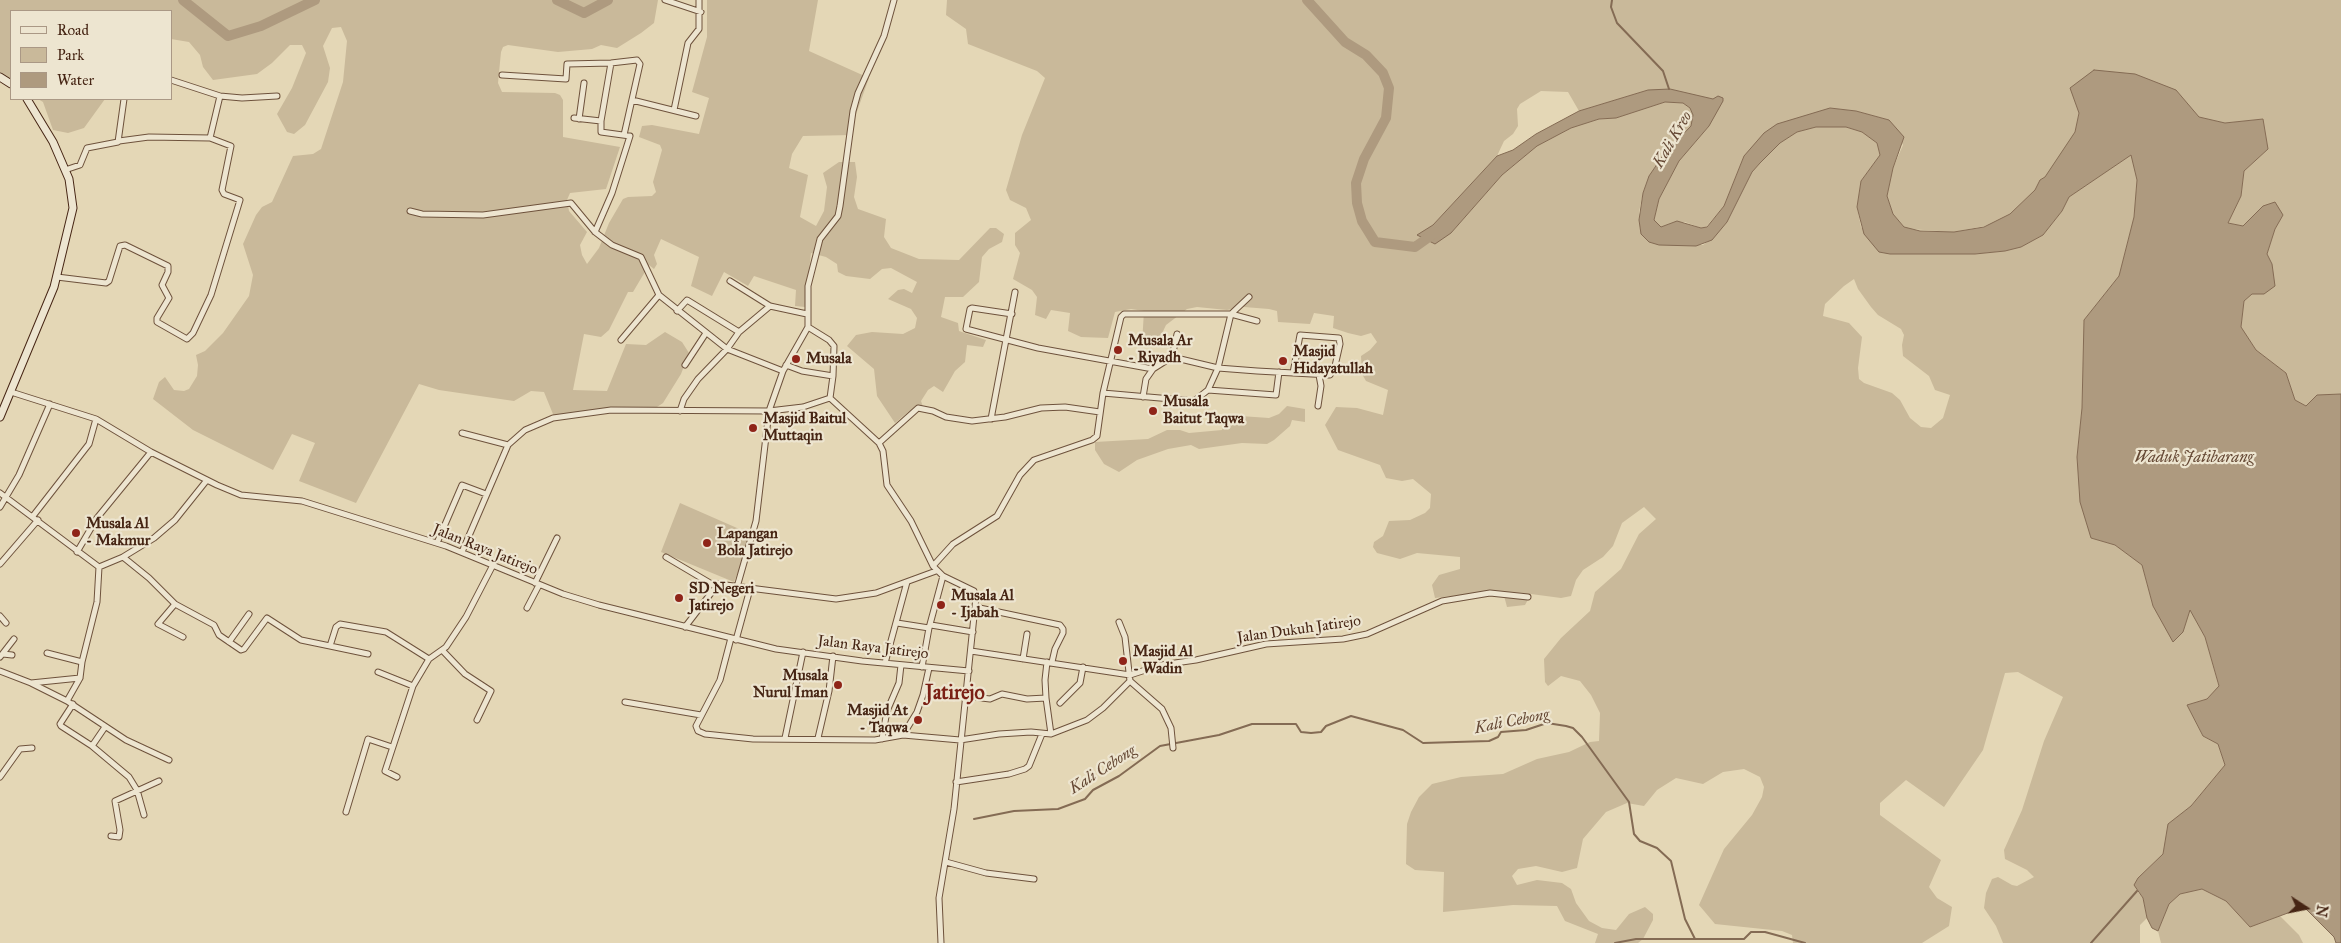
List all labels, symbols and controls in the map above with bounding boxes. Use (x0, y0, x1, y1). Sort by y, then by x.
legend (10, 10, 172, 100)
text: Road (57, 21, 89, 39)
text: Park (57, 46, 84, 64)
text: Water (57, 71, 94, 89)
water label: Kali Kreo (1649, 108, 1697, 172)
place label: Musala Ar - Riyadh (1128, 332, 1192, 367)
place label: Masjid Hidayatullah (1293, 343, 1373, 378)
marker: Musala Ar - Riyadh (1112, 344, 1124, 356)
place label: Musala (806, 350, 852, 368)
marker: Musala (790, 353, 802, 365)
marker: Masjid Hidayatullah (1277, 355, 1289, 367)
place label: Musala Baitut Taqwa (1163, 393, 1244, 428)
marker: Musala Baitut Taqwa (1147, 405, 1159, 417)
place label: Masjid Baitul Muttaqin (763, 410, 846, 445)
marker: Masjid Baitul Muttaqin (747, 422, 759, 434)
water label: Waduk Jatibarang (2134, 448, 2254, 468)
place label: Musala Al - Makmur (86, 515, 150, 550)
street label: Jalan Raya Jatirejo (430, 521, 540, 579)
place label: Lapangan Bola Jatirejo (717, 525, 793, 560)
marker: Musala Al - Makmur (70, 527, 82, 539)
marker: Lapangan Bola Jatirejo (701, 537, 713, 549)
place label: SD Negeri Jatirejo (689, 580, 754, 615)
place label: Musala Al - Ijabah (951, 587, 1014, 622)
marker: SD Negeri Jatirejo (673, 592, 685, 604)
marker: Musala Al - Ijabah (935, 599, 947, 611)
street label: Jalan Dukuh Jatirejo (1236, 612, 1362, 648)
street label: Jalan Raya Jatirejo (817, 632, 929, 664)
place label: Masjid Al - Wadin (1133, 643, 1193, 678)
marker: Masjid Al - Wadin (1117, 655, 1129, 667)
place label: Musala Nurul Iman (753, 667, 828, 702)
marker: Musala Nurul Iman (832, 679, 844, 691)
district label: Jatirejo (925, 682, 985, 706)
place label: Masjid At - Taqwa (847, 702, 908, 737)
water label: Kali Cebong (1473, 705, 1551, 739)
marker: Masjid At - Taqwa (912, 714, 924, 726)
water label: Kali Cebong (1066, 741, 1140, 799)
north arrow (2281, 883, 2331, 933)
text: N (2312, 904, 2331, 918)

